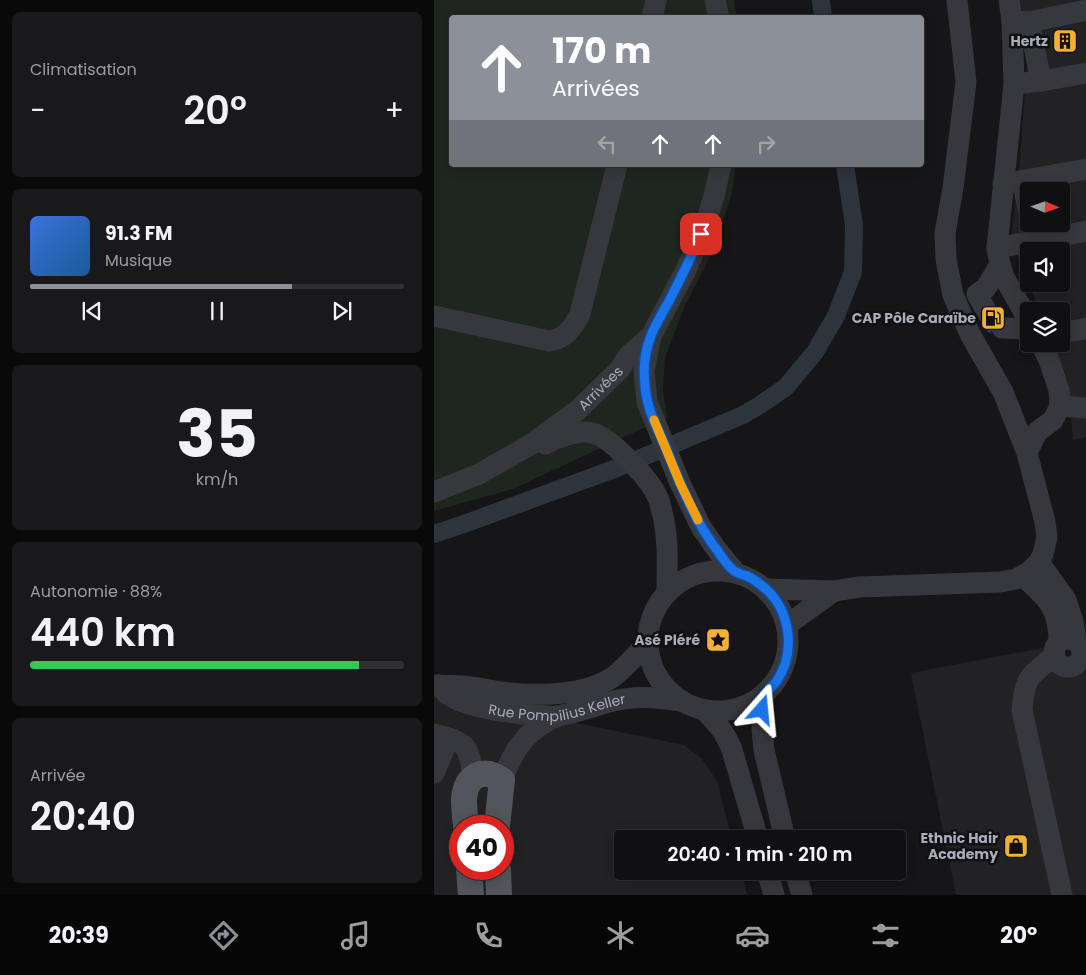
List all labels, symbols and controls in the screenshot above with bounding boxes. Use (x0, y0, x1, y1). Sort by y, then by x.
text: 170 m (552, 26, 651, 75)
building icon: Hertz (1052, 28, 1078, 54)
place label: Hertz (1011, 31, 1048, 51)
icon: ahead (469, 35, 534, 100)
text: Climatisation (30, 58, 137, 81)
text: Arrivées (552, 73, 640, 104)
text: 20° (184, 84, 247, 137)
text: − (30, 91, 45, 130)
text: + (385, 91, 404, 130)
icon: left (593, 130, 621, 158)
icon: ahead (646, 130, 674, 158)
icon: ahead (699, 130, 727, 158)
icon: right (752, 130, 780, 158)
north arrow (1020, 182, 1070, 232)
map controls (1020, 182, 1070, 352)
pin (680, 213, 722, 255)
text: 91.3 FM (105, 220, 173, 247)
icon: arrive (687, 220, 715, 248)
button: sound (1020, 242, 1070, 292)
text: Musique (105, 249, 172, 272)
icon: previous (78, 297, 106, 325)
icon: pause (203, 297, 231, 325)
icon: next (328, 297, 356, 325)
button: layers (1020, 302, 1070, 352)
fuel station icon: CAP Pôle Caraïbe (980, 305, 1006, 331)
place label: CAP Pôle Caraïbe (852, 308, 976, 328)
street label: Arrivées (574, 361, 627, 415)
text: 35 (176, 389, 258, 480)
text: km/h (196, 468, 238, 491)
text: Autonomie · 88% (30, 580, 162, 603)
text: 440 km (30, 606, 176, 659)
place icon: Asé Pléré (705, 627, 731, 653)
place label: Asé Pléré (634, 630, 700, 650)
position arrow (735, 683, 787, 735)
street label: Rue Pompilius Keller (487, 689, 627, 726)
text: Arrivée (30, 764, 85, 787)
text: 20:40 (30, 790, 136, 843)
speed limit sign: 40 (449, 815, 514, 880)
place label: Ethnic Hair Academy (920, 828, 998, 864)
shop icon: Ethnic Hair Academy (1003, 833, 1029, 859)
text: 20:40 · 1 min · 210 m (667, 841, 853, 868)
icon: directions (206, 918, 241, 953)
icon: music (338, 918, 373, 953)
icon: phone (471, 918, 506, 953)
icon: climate (603, 918, 638, 953)
icon: car (735, 918, 770, 953)
icon: filters (868, 918, 903, 953)
text: 20:39 (49, 920, 109, 951)
text: 20° (1000, 920, 1037, 951)

